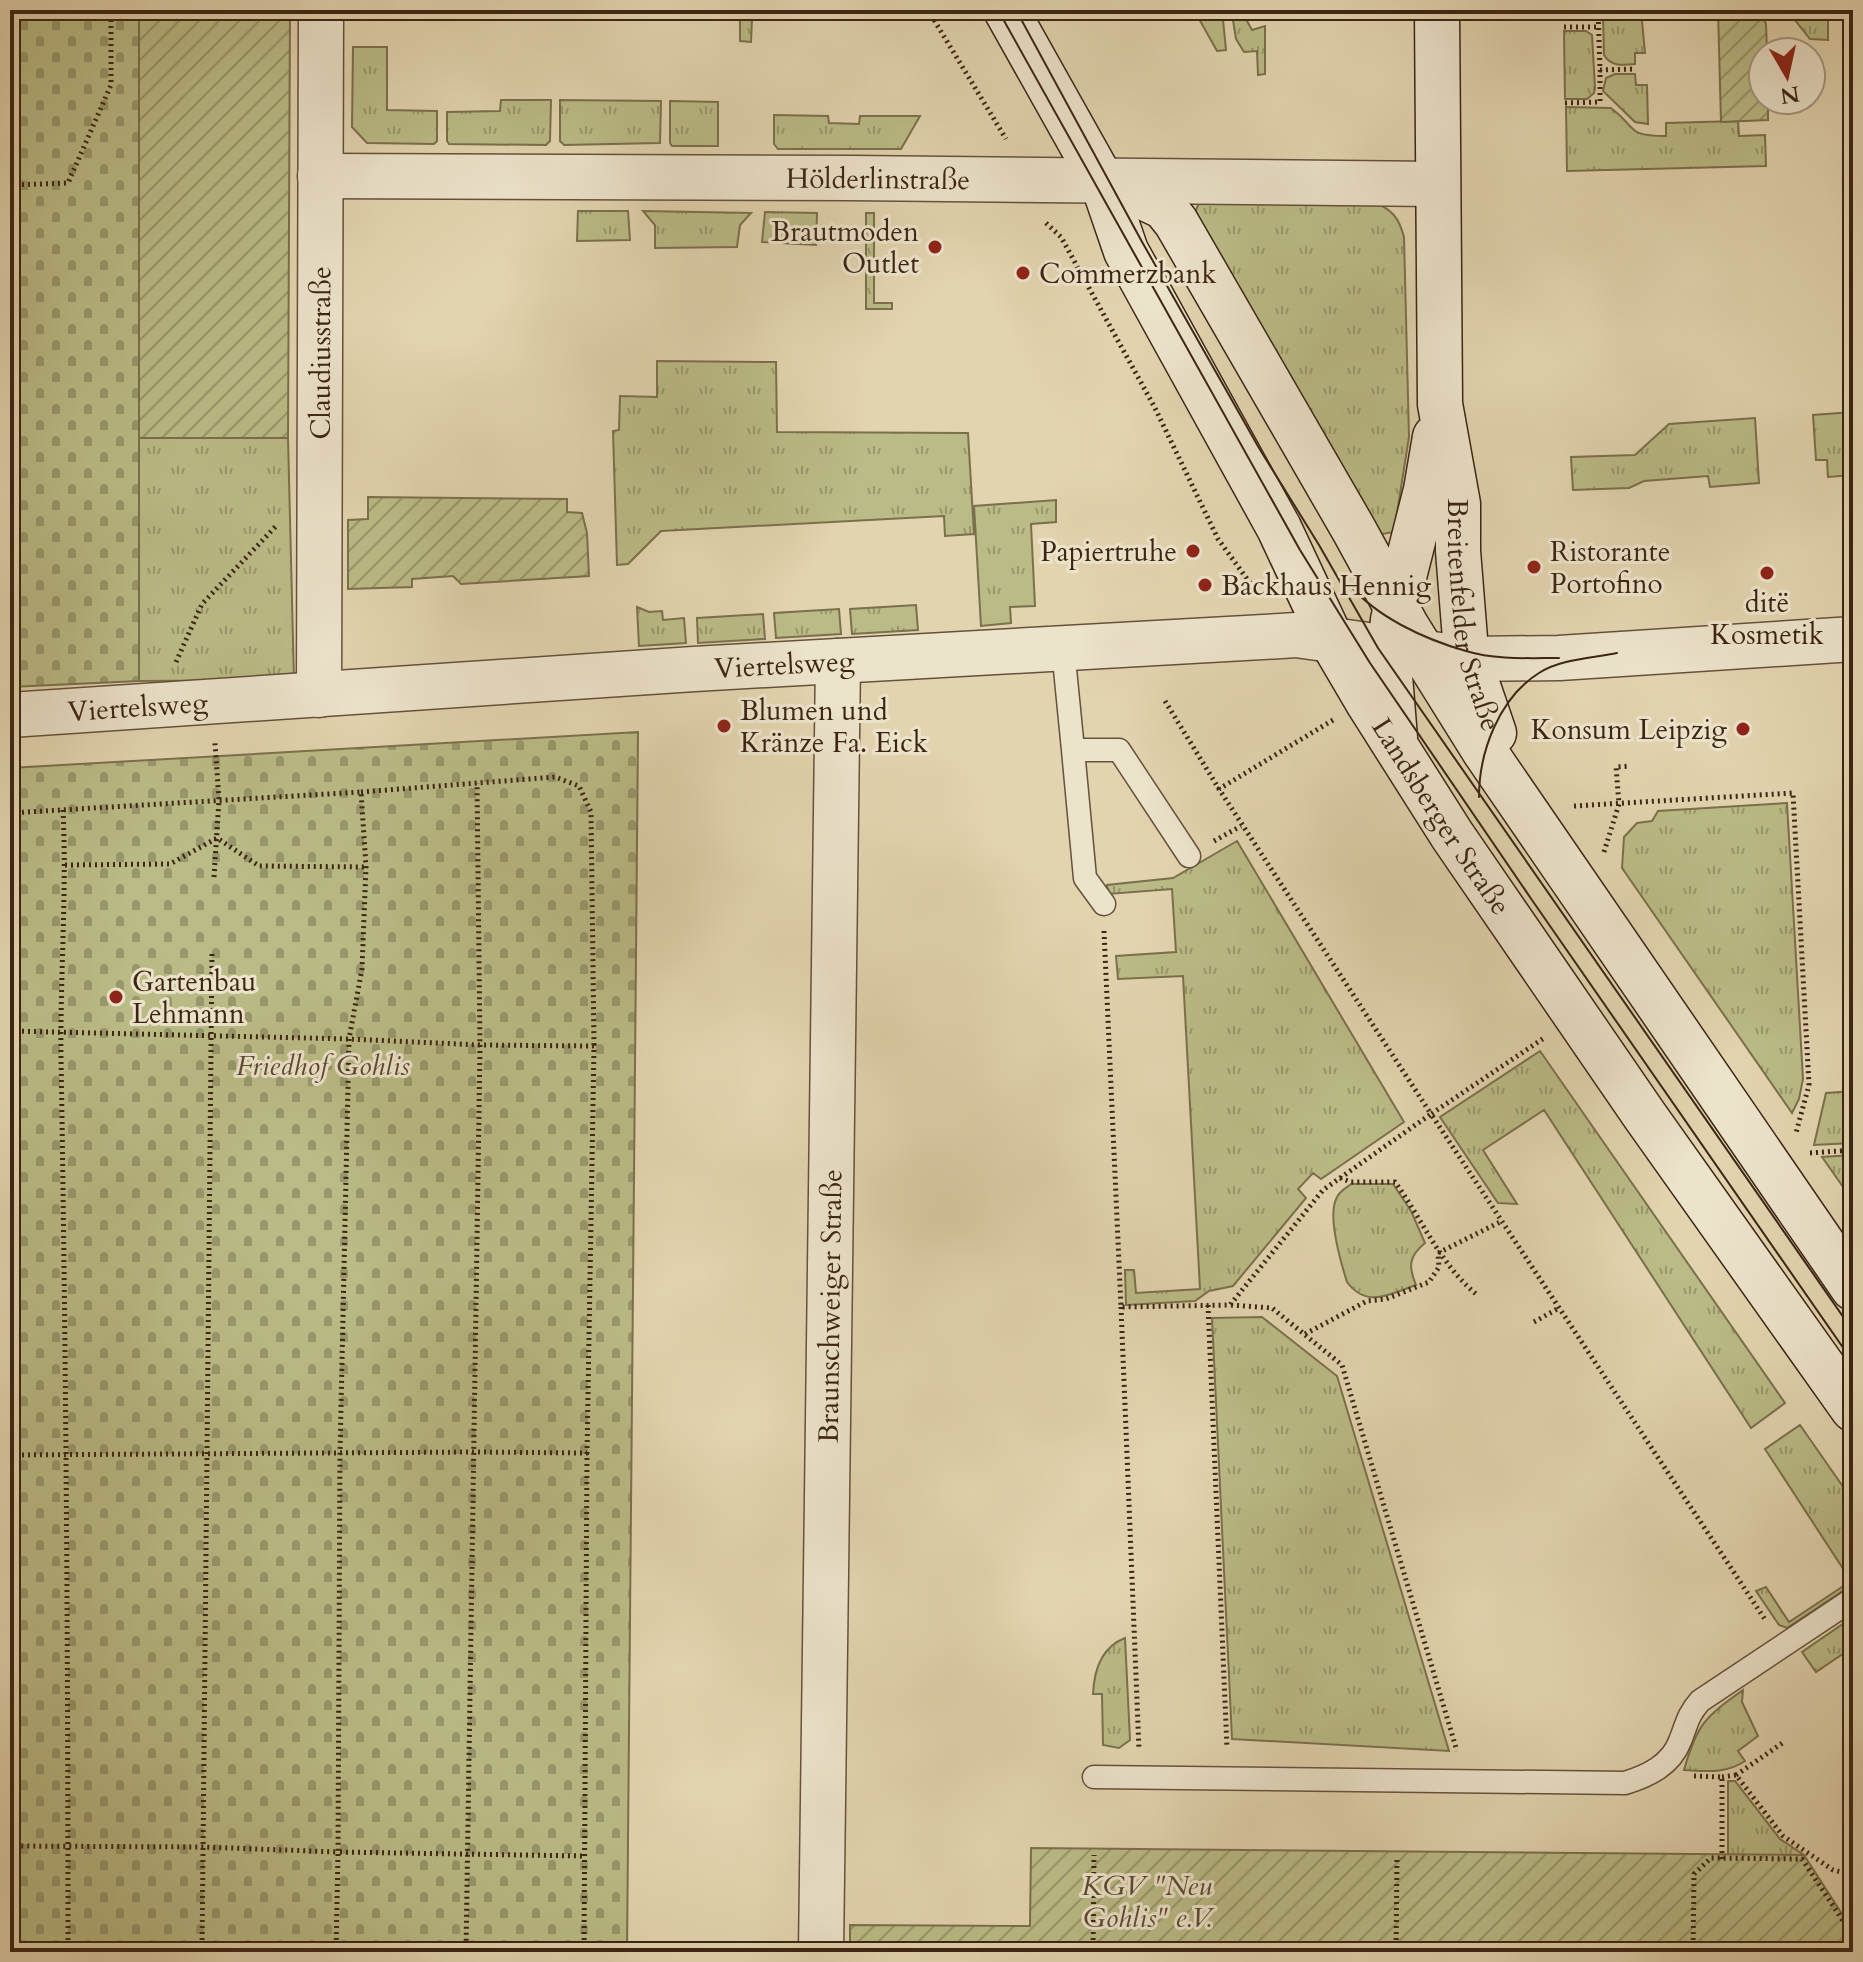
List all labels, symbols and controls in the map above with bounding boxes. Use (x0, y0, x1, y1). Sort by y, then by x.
north arrow (1747, 36, 1827, 116)
text: N (1778, 78, 1802, 111)
street label: Hölderlinstraße (786, 160, 970, 199)
place label: Brautmoden Outlet (771, 213, 919, 283)
marker: Brautmoden Outlet (926, 238, 944, 256)
place label: Commerzbank (1039, 255, 1216, 293)
marker: Commerzbank (1014, 264, 1032, 282)
street label: Claudiusstraße (302, 266, 340, 440)
street label: Breitenfelder Straße (1438, 499, 1510, 736)
place label: Papiertruhe (1040, 533, 1177, 571)
place label: Ristorante Portofino (1550, 533, 1670, 603)
marker: Papiertruhe (1184, 542, 1202, 560)
marker: Ristorante Portofino (1525, 558, 1543, 576)
marker: ditë Kosmetik (1758, 564, 1776, 582)
place label: Backhaus Hennig (1221, 567, 1431, 605)
marker: Backhaus Hennig (1196, 576, 1214, 594)
place label: ditë Kosmetik (1710, 584, 1824, 654)
street label: Viertelsweg (713, 642, 856, 688)
street label: Viertelsweg (66, 684, 209, 731)
place label: Blumen und Kränze Fa. Eick (740, 692, 928, 762)
street label: Landsberger Straße (1363, 711, 1519, 923)
place label: Konsum Leipzig (1531, 711, 1727, 749)
marker: Blumen und Kränze Fa. Eick (715, 717, 733, 735)
marker: Konsum Leipzig (1734, 720, 1752, 738)
place label: Gartenbau Lehmann (132, 963, 256, 1033)
marker: Gartenbau Lehmann (107, 988, 125, 1006)
park label: Friedhof Gohlis (236, 1047, 410, 1085)
street label: Braunschweiger Straße (810, 1169, 851, 1443)
park label: KGV "Neu Gohlis" e.V. (1082, 1867, 1215, 1937)

